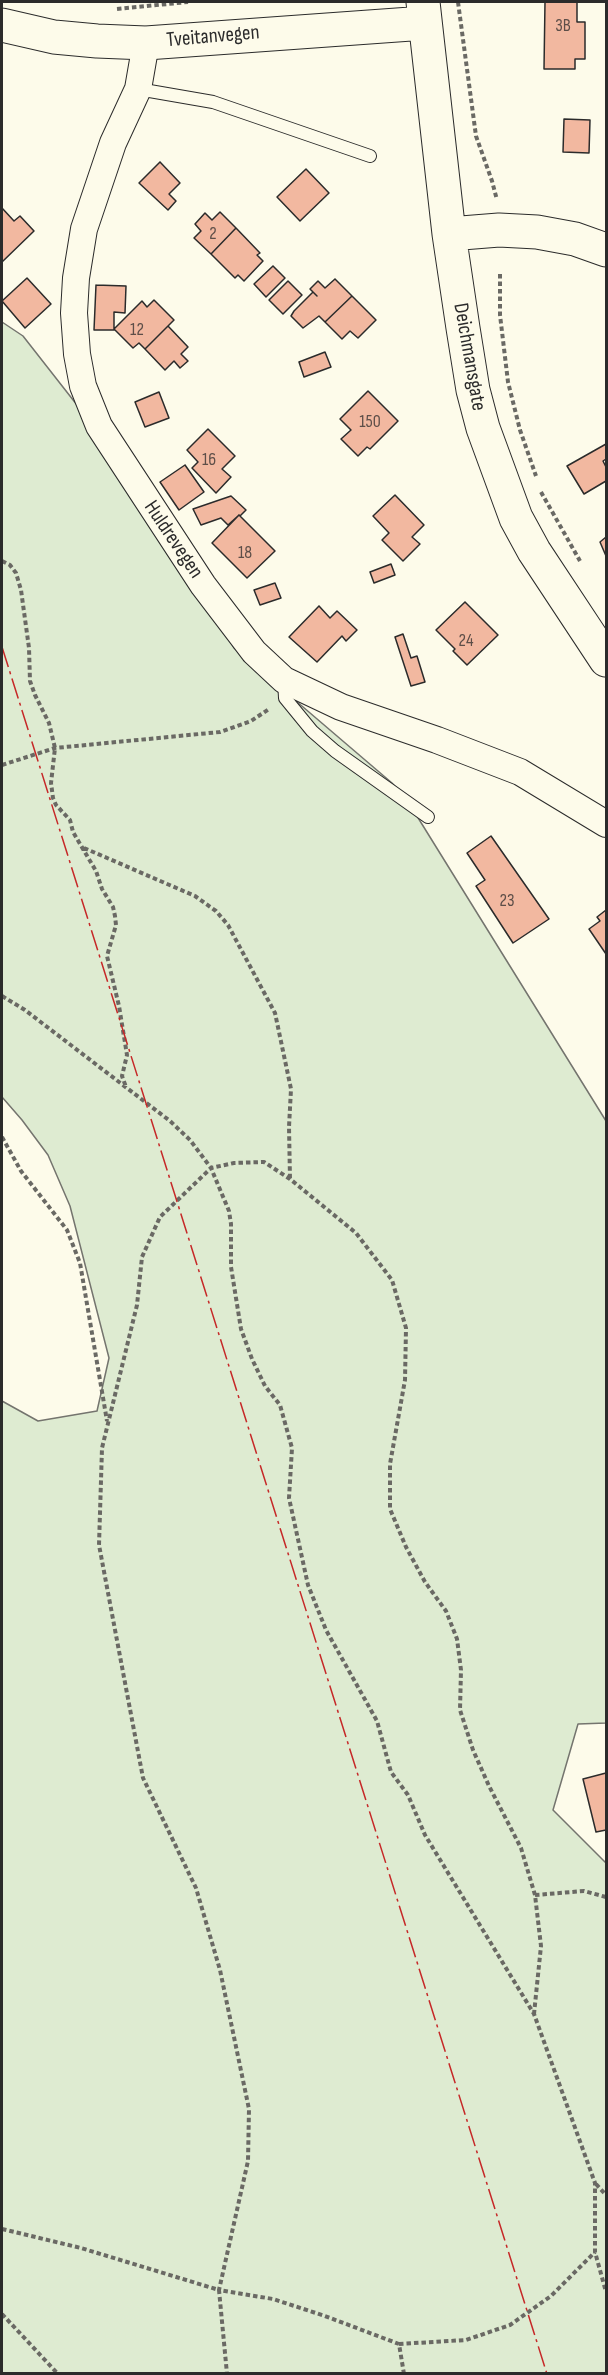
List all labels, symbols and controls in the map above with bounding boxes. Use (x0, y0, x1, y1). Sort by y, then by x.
house number: 3B (555, 15, 571, 37)
street label: Tveitanvegen (165, 20, 261, 54)
house number: 2 (209, 223, 217, 245)
street label: Deichmansgate (447, 301, 491, 413)
house number: 12 (130, 319, 144, 341)
house number: 150 (359, 411, 381, 433)
house number: 16 (202, 449, 216, 471)
street label: Huldrevegen (138, 496, 208, 584)
house number: 18 (238, 542, 252, 564)
house number: 24 (459, 630, 473, 652)
house number: 23 (500, 890, 514, 912)

